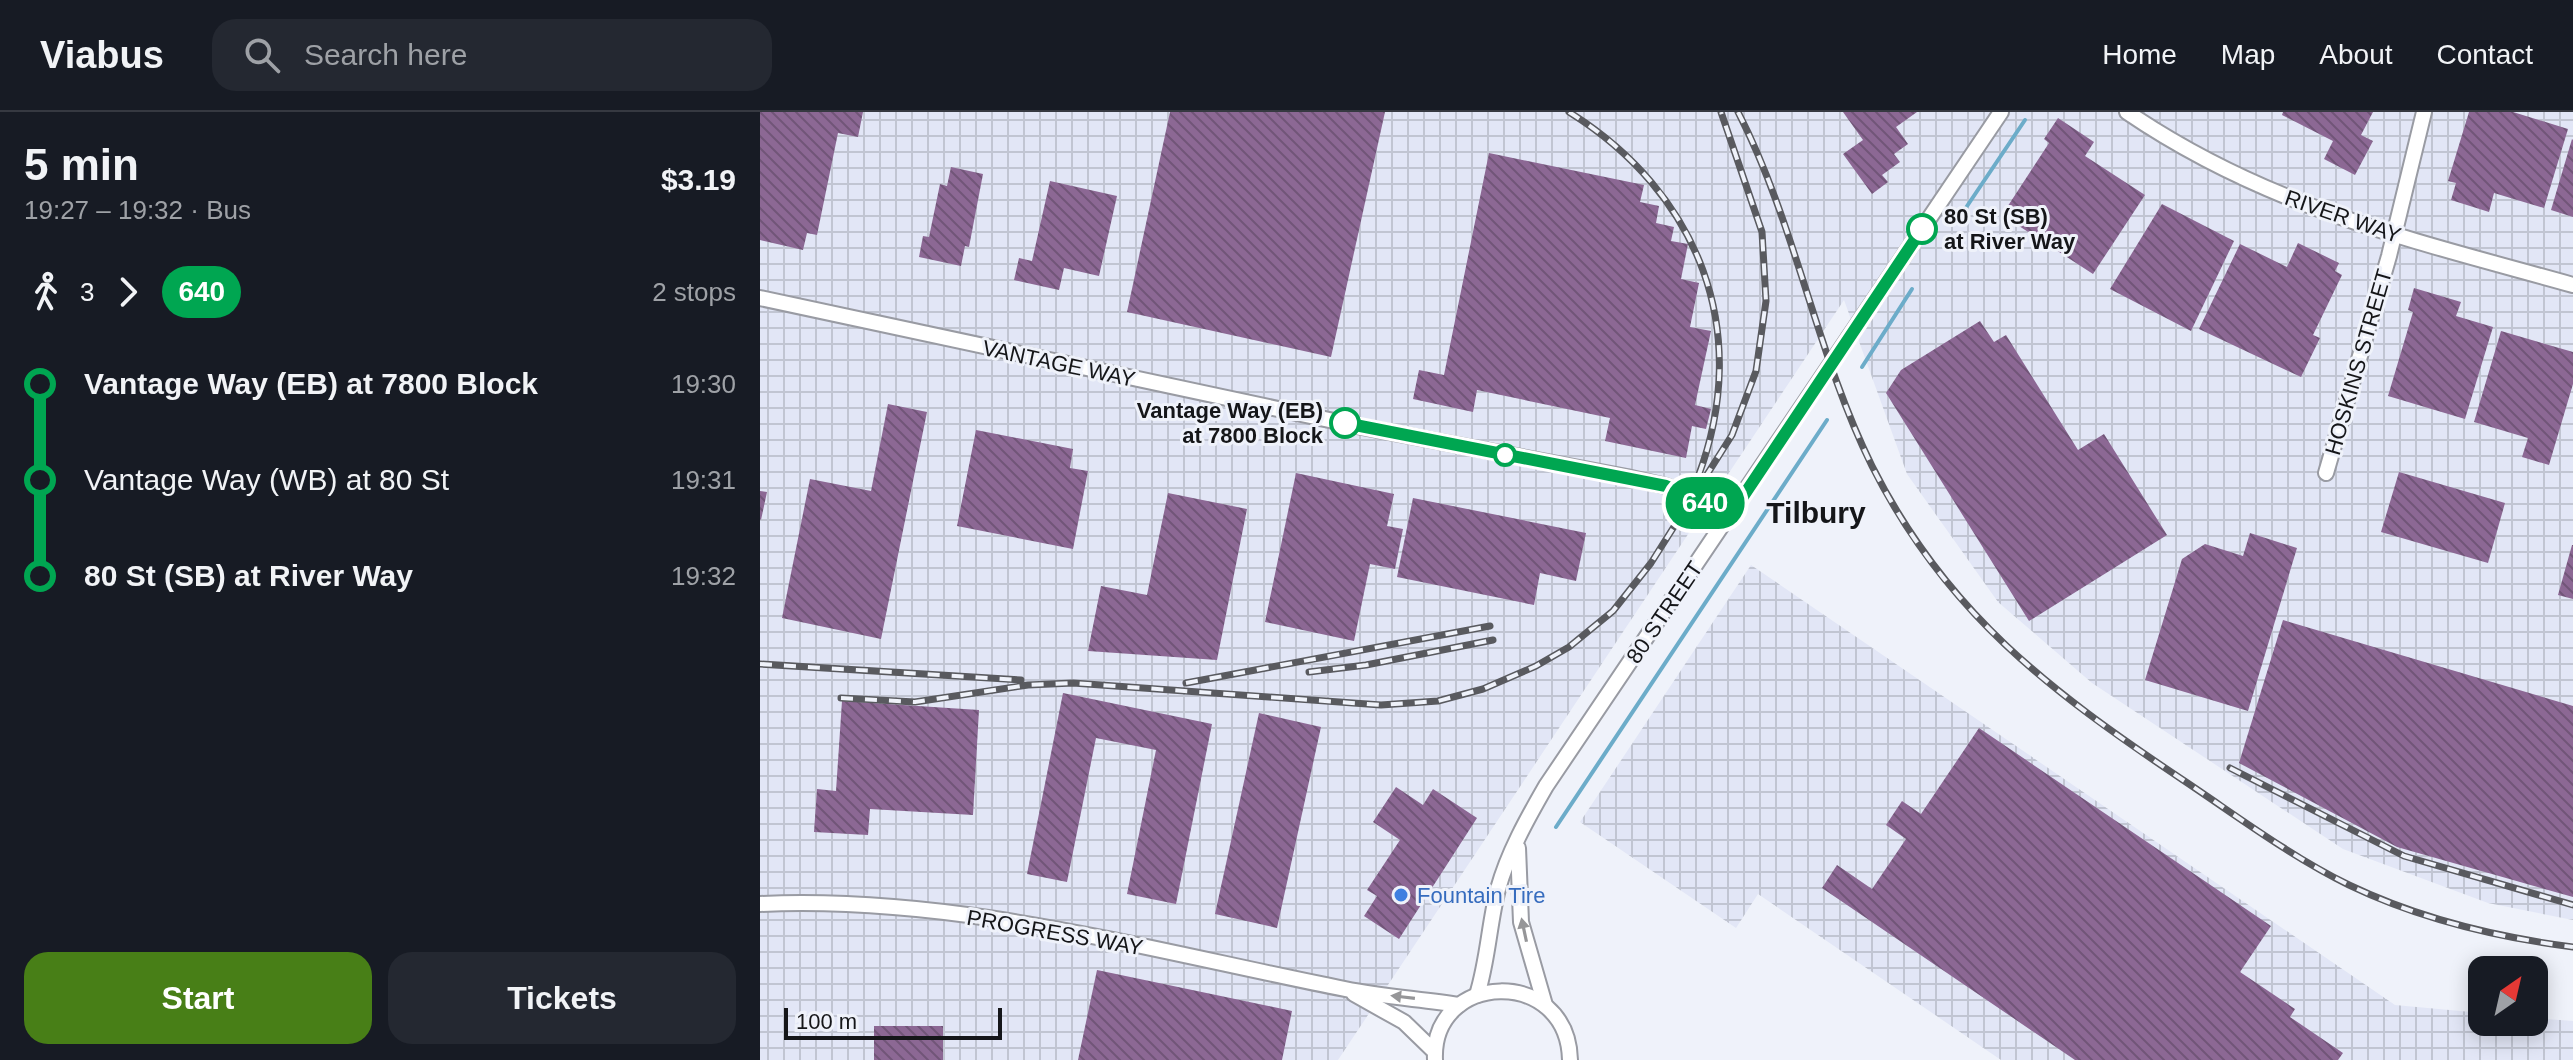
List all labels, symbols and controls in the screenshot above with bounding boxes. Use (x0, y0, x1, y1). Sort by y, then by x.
search box (212, 19, 772, 91)
icon: search (240, 33, 284, 77)
text: Viabus (40, 34, 164, 76)
text: Search here (304, 38, 467, 71)
text: Home (2102, 39, 2177, 70)
text: Map (2221, 39, 2275, 70)
text: About (2319, 39, 2393, 70)
text: Contact (2437, 39, 2533, 70)
text: 5 min (24, 140, 139, 189)
text: $3.19 (661, 163, 736, 196)
street label: RIVER WAY (2282, 185, 2404, 248)
text: 19:27 – 19:32 · Bus (24, 195, 251, 225)
place label: 80 St (SB) at River Way (1944, 204, 2076, 254)
marker: 80 St (SB) at River Way (1907, 214, 1937, 244)
street label: HOSKINS STREET (2320, 266, 2397, 458)
icon: walk (24, 270, 68, 314)
icon: forward (106, 270, 150, 314)
text: 640 (178, 276, 225, 307)
text: 3 (80, 277, 94, 307)
text: 2 stops (652, 277, 736, 307)
street label: VANTAGE WAY (980, 335, 1138, 392)
text: Vantage Way (EB) at 7800 Block (84, 367, 538, 400)
text: 19:30 (671, 369, 736, 399)
place label: Vantage Way (EB) at 7800 Block (1137, 398, 1324, 448)
marker: Vantage Way (EB) at 7800 Block (1330, 408, 1360, 438)
unlabelled marker (1494, 444, 1516, 466)
text: Vantage Way (WB) at 80 St (84, 463, 449, 496)
text: 19:31 (671, 465, 736, 495)
line badge: 640 (1659, 477, 1751, 529)
text: 640 (1682, 487, 1728, 518)
district label: Tilbury (1766, 496, 1866, 529)
street label: 80 STREET (1621, 557, 1708, 668)
text: 80 St (SB) at River Way (84, 559, 413, 592)
text: 19:32 (671, 561, 736, 591)
place label: Fountain Tire (1417, 883, 1545, 908)
marker: Fountain Tire (1392, 886, 1410, 904)
street label: PROGRESS WAY (965, 905, 1145, 960)
one-way arrow (1517, 917, 1530, 942)
button: Start (24, 952, 372, 1044)
button: Tickets (388, 952, 736, 1044)
north arrow (2468, 956, 2548, 1036)
map controls (2468, 956, 2548, 1036)
one-way arrow (1390, 990, 1415, 1003)
scale bar (784, 1004, 1002, 1040)
text: 100 m (796, 1009, 857, 1034)

